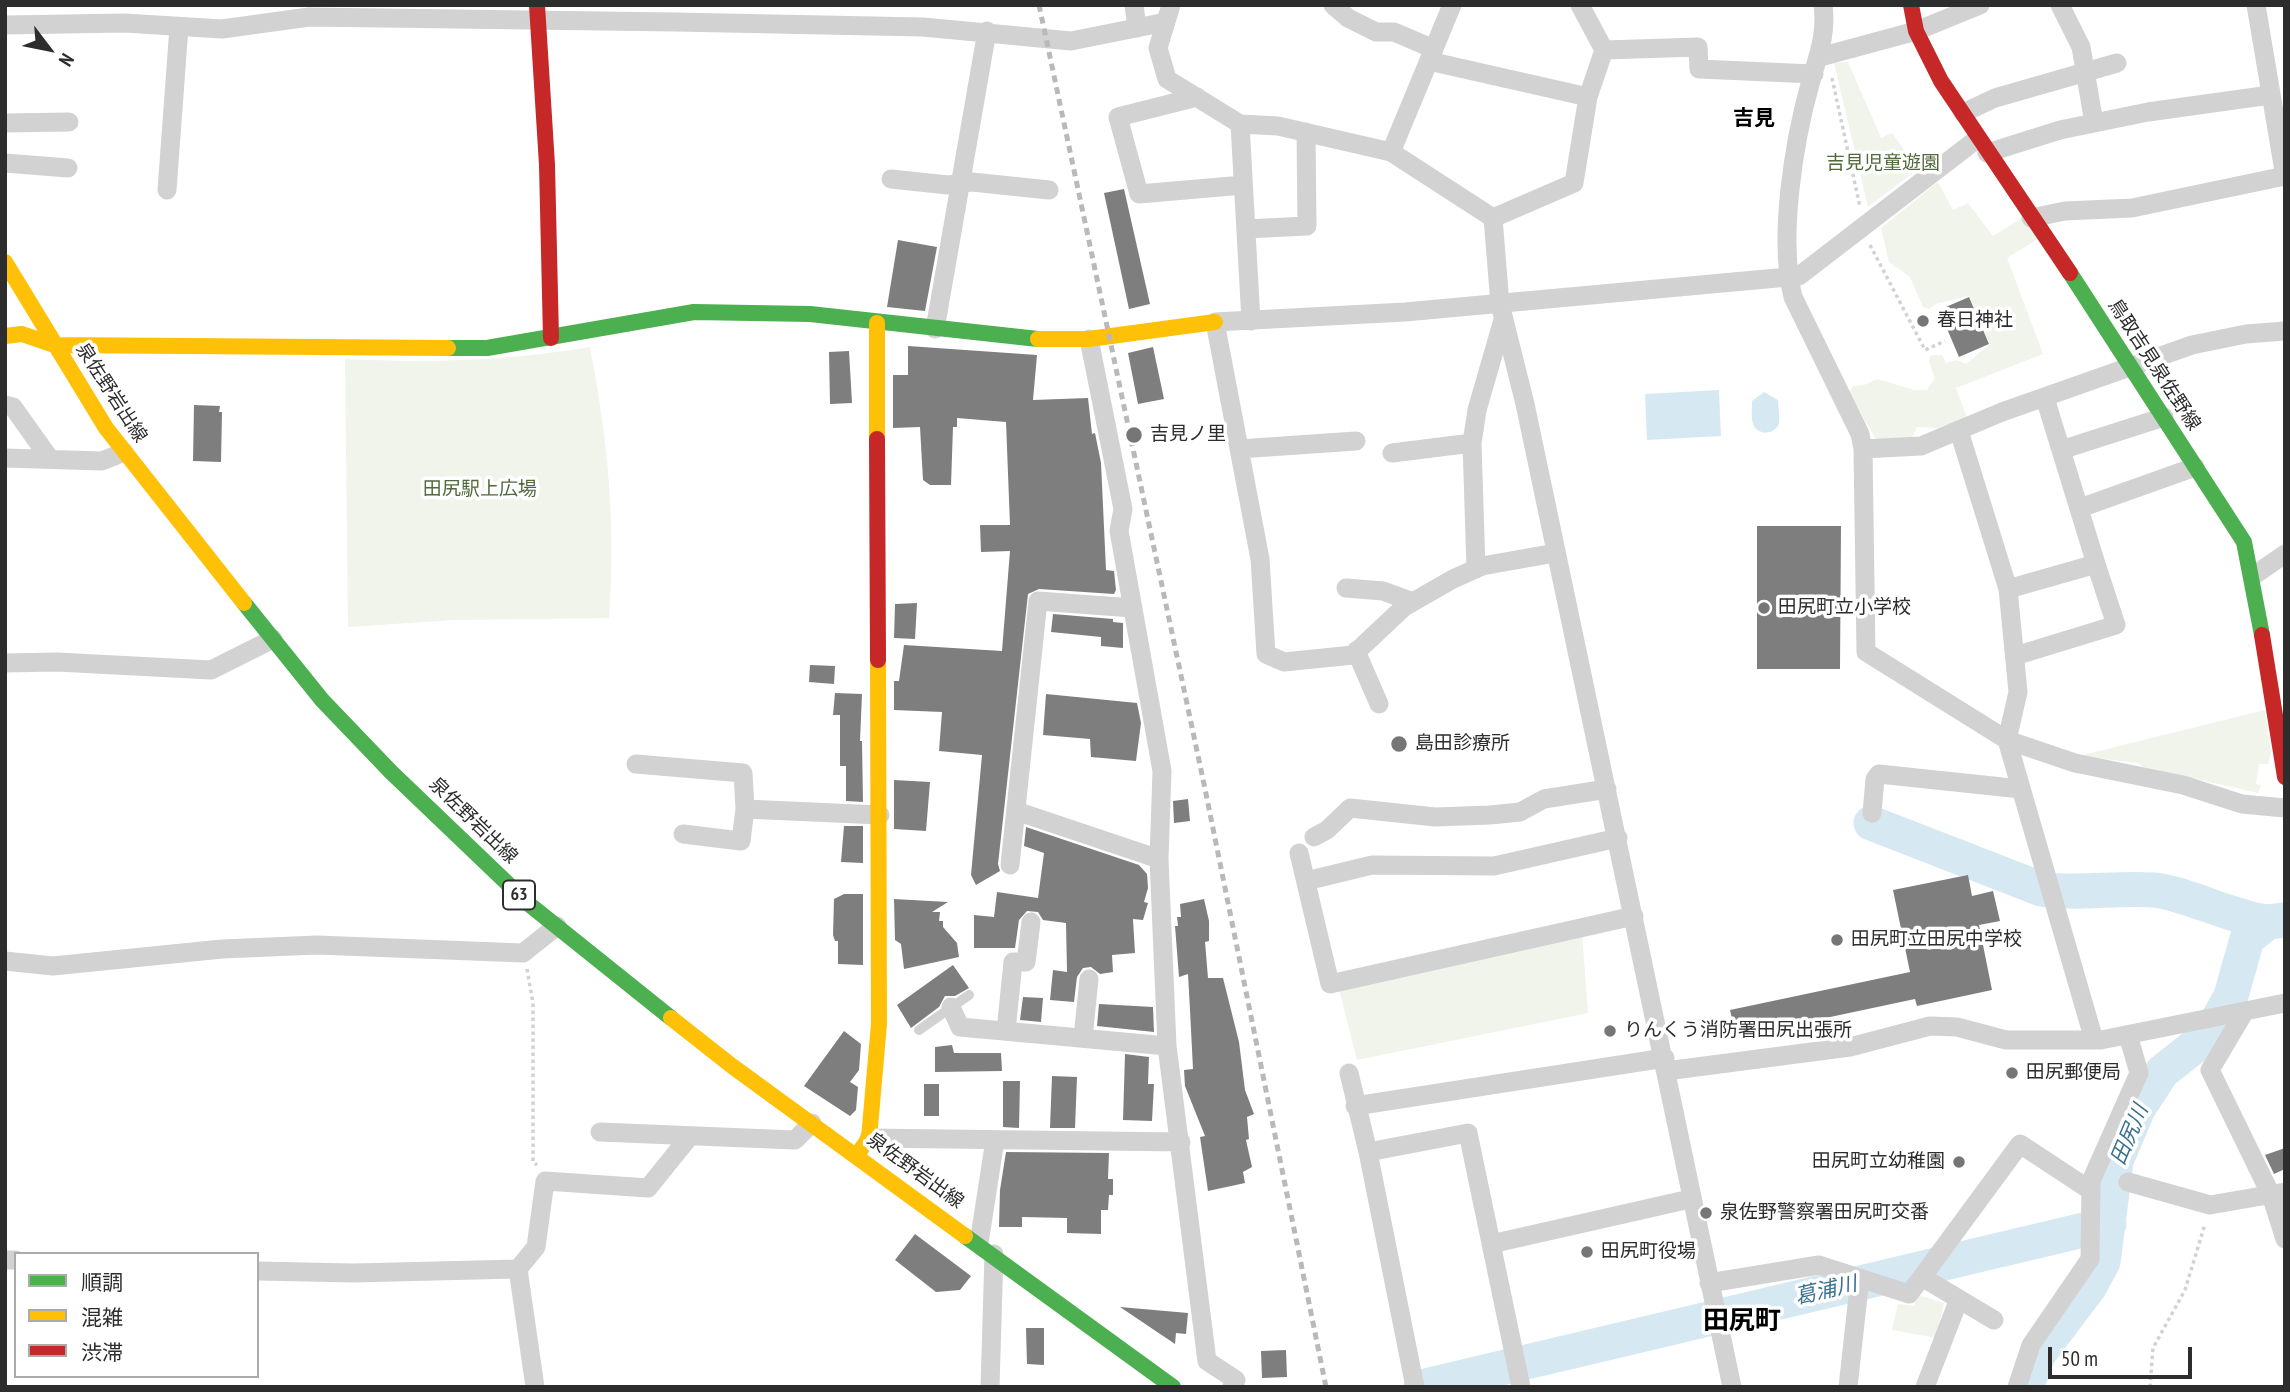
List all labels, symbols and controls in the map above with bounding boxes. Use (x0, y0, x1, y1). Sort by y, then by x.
north arrow (14, 14, 84, 84)
text: N (54, 49, 80, 71)
district label: 吉見 (1733, 106, 1775, 132)
park label: 吉見児童遊園 (1826, 153, 1940, 175)
street label: 鳥取吉見泉佐野線 (2103, 295, 2205, 435)
place label: 春日神社 (1937, 310, 2013, 332)
marker: 春日神社 (1915, 313, 1931, 329)
street label: 泉佐野岩出線 (70, 339, 152, 447)
place label: 吉見ノ里 (1150, 424, 1226, 446)
marker: 吉見ノ里 (1124, 425, 1144, 445)
park label: 田尻駅上広場 (423, 479, 537, 501)
place label: 田尻町立小学校 (1778, 597, 1911, 619)
marker: 田尻町立小学校 (1756, 600, 1772, 616)
place label: 島田診療所 (1415, 733, 1510, 755)
marker: 島田診療所 (1389, 734, 1409, 754)
street label: 泉佐野岩出線 (424, 773, 522, 869)
road number: 63 (503, 880, 535, 910)
place label: 田尻町立田尻中学校 (1851, 929, 2022, 951)
marker: 田尻町立田尻中学校 (1829, 932, 1845, 948)
place label: りんくう消防署田尻出張所 (1624, 1020, 1852, 1042)
marker: りんくう消防署田尻出張所 (1602, 1023, 1618, 1039)
place label: 田尻郵便局 (2026, 1062, 2121, 1084)
marker: 田尻郵便局 (2004, 1065, 2020, 1081)
water label: 田尻川 (2106, 1101, 2154, 1169)
street label: 泉佐野岩出線 (862, 1128, 968, 1214)
place label: 田尻町立幼稚園 (1812, 1151, 1945, 1173)
marker: 田尻町立幼稚園 (1951, 1154, 1967, 1170)
place label: 泉佐野警察署田尻町交番 (1720, 1202, 1929, 1224)
marker: 泉佐野警察署田尻町交番 (1698, 1205, 1714, 1221)
place label: 田尻町役場 (1601, 1241, 1696, 1263)
marker: 田尻町役場 (1579, 1244, 1595, 1260)
legend (14, 1252, 259, 1378)
text: 順調 (81, 1269, 123, 1296)
water label: 葛浦川 (1792, 1272, 1860, 1310)
text: 混雑 (81, 1304, 123, 1331)
district label: 田尻町 (1703, 1306, 1781, 1338)
scale bar (2052, 1332, 2196, 1376)
text: 渋滞 (81, 1339, 123, 1366)
text: 50 m (2061, 1345, 2098, 1372)

